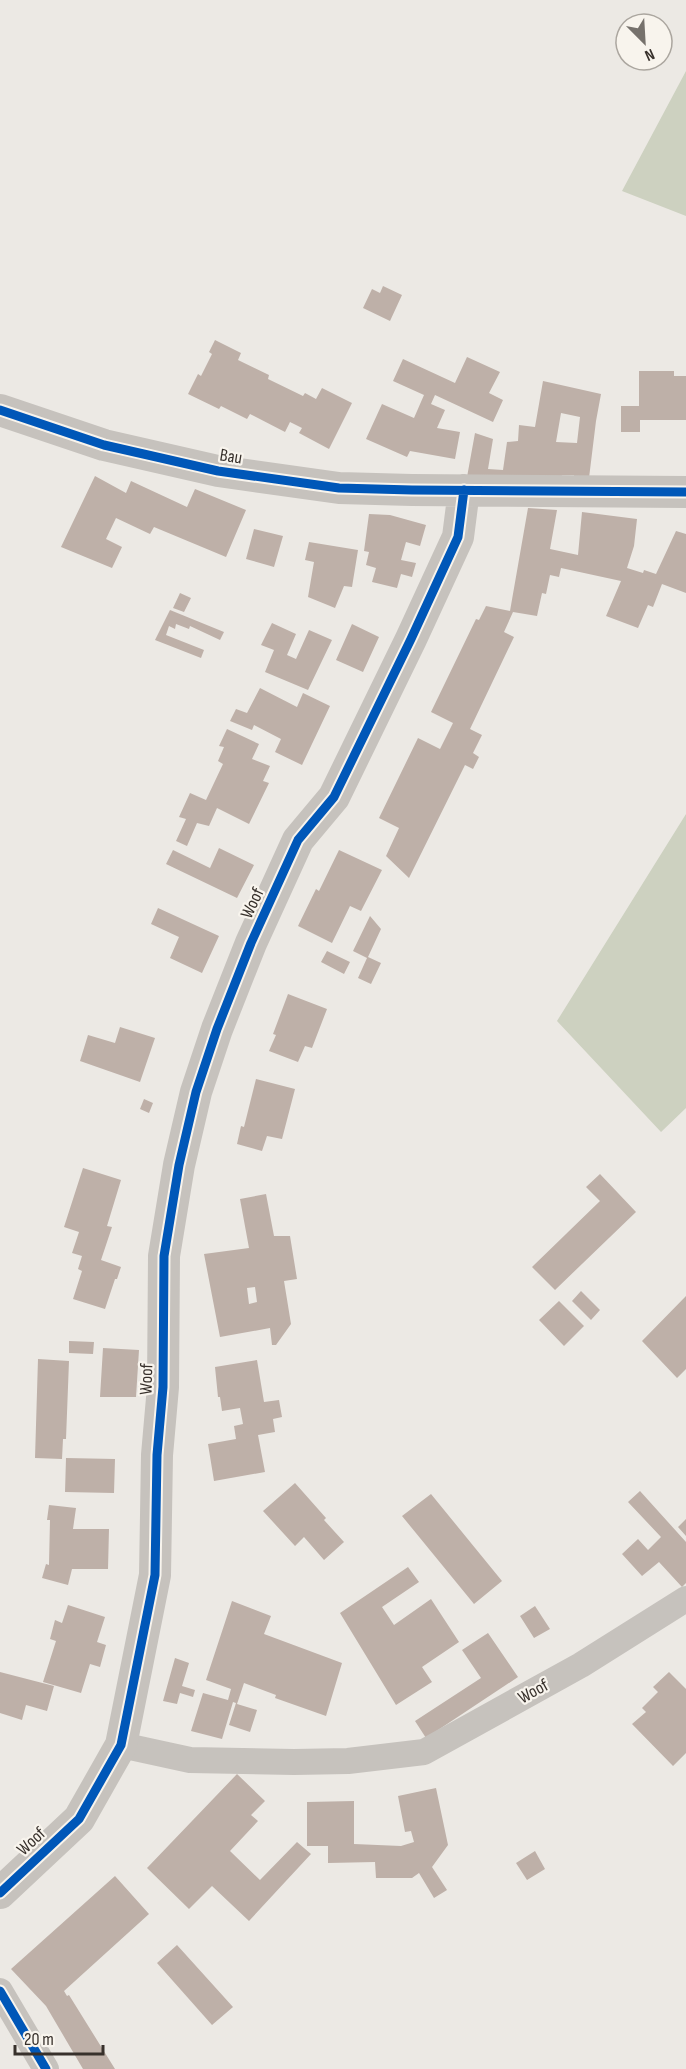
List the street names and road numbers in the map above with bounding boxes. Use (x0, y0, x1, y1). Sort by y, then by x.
street label: Bau (218, 444, 244, 469)
street label: Woof (236, 884, 269, 922)
street label: Woof (135, 1362, 158, 1395)
street label: Woof (514, 1674, 553, 1708)
street label: Woof (13, 1822, 51, 1860)

